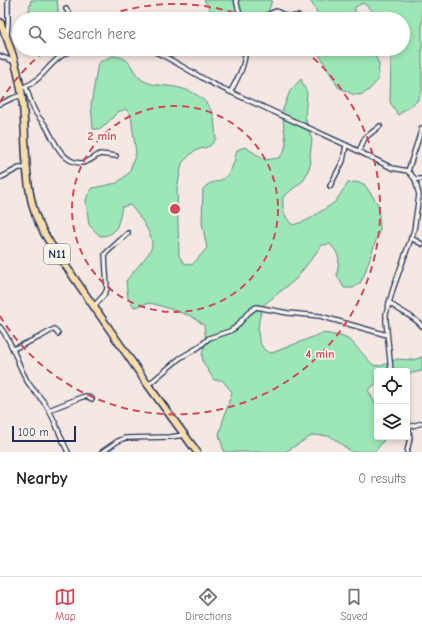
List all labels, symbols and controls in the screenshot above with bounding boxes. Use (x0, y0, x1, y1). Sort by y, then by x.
search box (12, 12, 410, 56)
icon: search (26, 23, 48, 45)
text: Search here (58, 25, 136, 43)
text: 2 min (87, 129, 117, 143)
centre of rings (168, 202, 182, 216)
road number: N11 (44, 244, 70, 264)
text: 4 min (306, 347, 334, 361)
map controls (374, 368, 410, 440)
button: locate (374, 368, 410, 404)
button: layers (374, 404, 410, 440)
scale bar (12, 424, 76, 443)
text: 100 m (18, 426, 49, 439)
text: Nearby (16, 469, 67, 488)
text: 0 results (358, 471, 406, 486)
tab: Map (54, 586, 76, 623)
tab: Directions (185, 586, 232, 623)
tab: Saved (340, 586, 368, 623)

